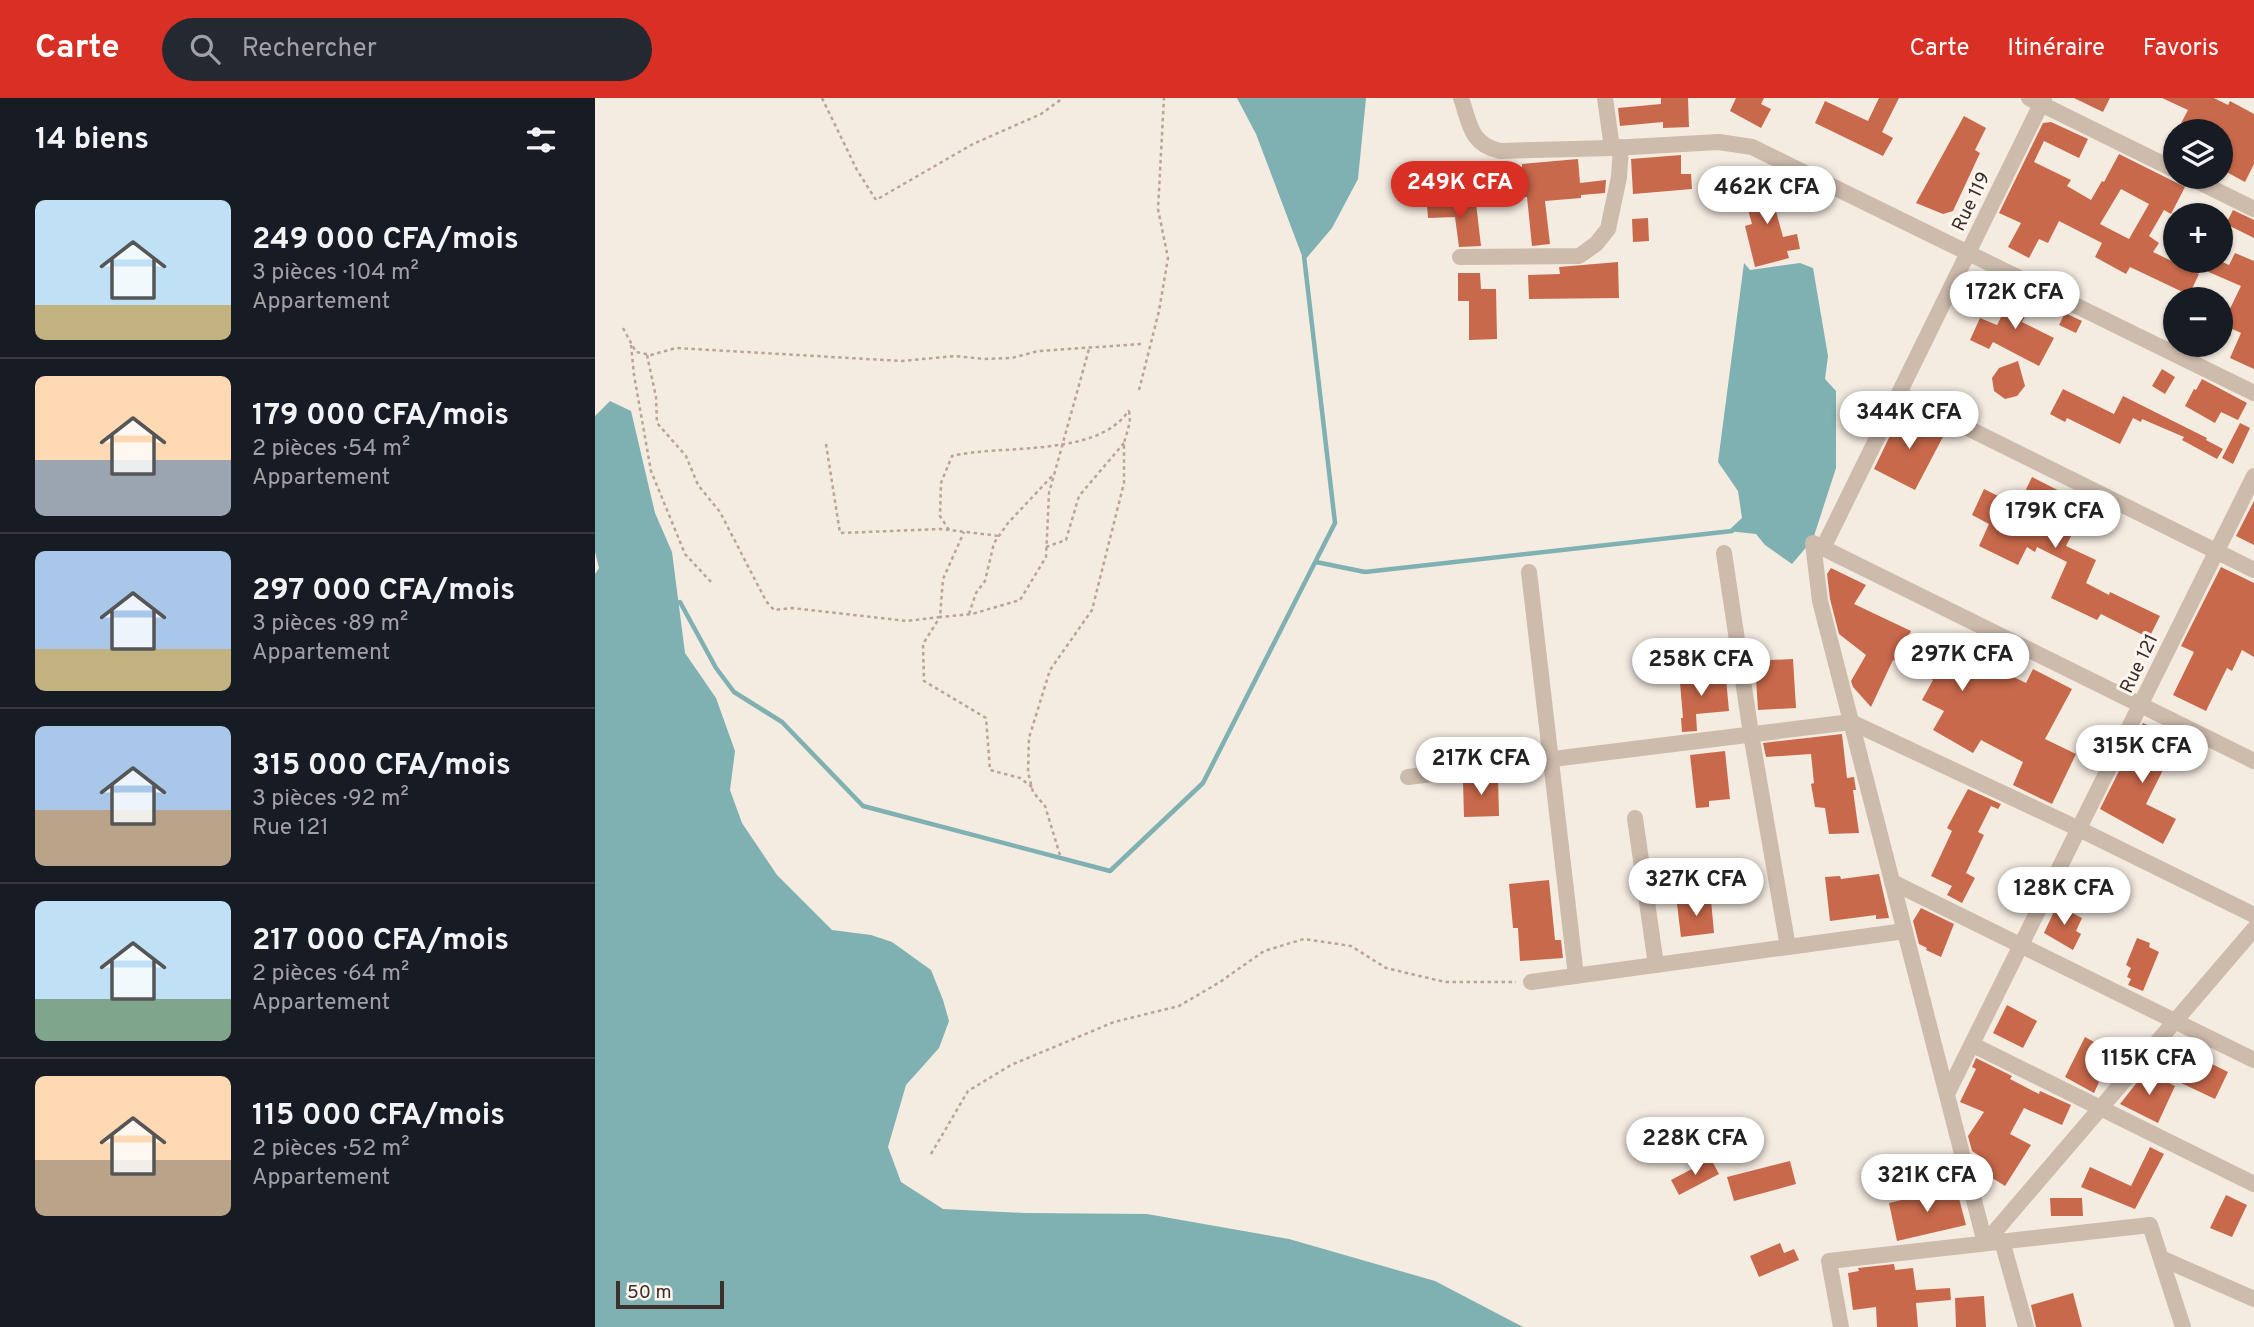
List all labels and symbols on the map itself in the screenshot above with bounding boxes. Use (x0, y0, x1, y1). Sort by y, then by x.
pin: 249K CFA (1388, 162, 1532, 221)
pin: 462K CFA (1695, 166, 1839, 226)
street label: Rue 119 (1947, 168, 1996, 236)
pin: 172K CFA (1943, 272, 2087, 331)
pin: 344K CFA (1837, 392, 1981, 451)
pin: 179K CFA (1983, 490, 2127, 550)
street label: Rue 121 (2115, 630, 2164, 698)
pin: 297K CFA (1890, 634, 2034, 693)
pin: 258K CFA (1629, 638, 1773, 698)
pin: 315K CFA (2070, 726, 2214, 785)
pin: 217K CFA (1409, 738, 1553, 797)
pin: 327K CFA (1624, 858, 1768, 918)
pin: 128K CFA (1992, 868, 2136, 927)
pin: 115K CFA (2077, 1038, 2221, 1097)
pin: 228K CFA (1623, 1118, 1767, 1177)
pin: 321K CFA (1855, 1154, 1999, 1214)
scale bar (616, 1278, 725, 1310)

